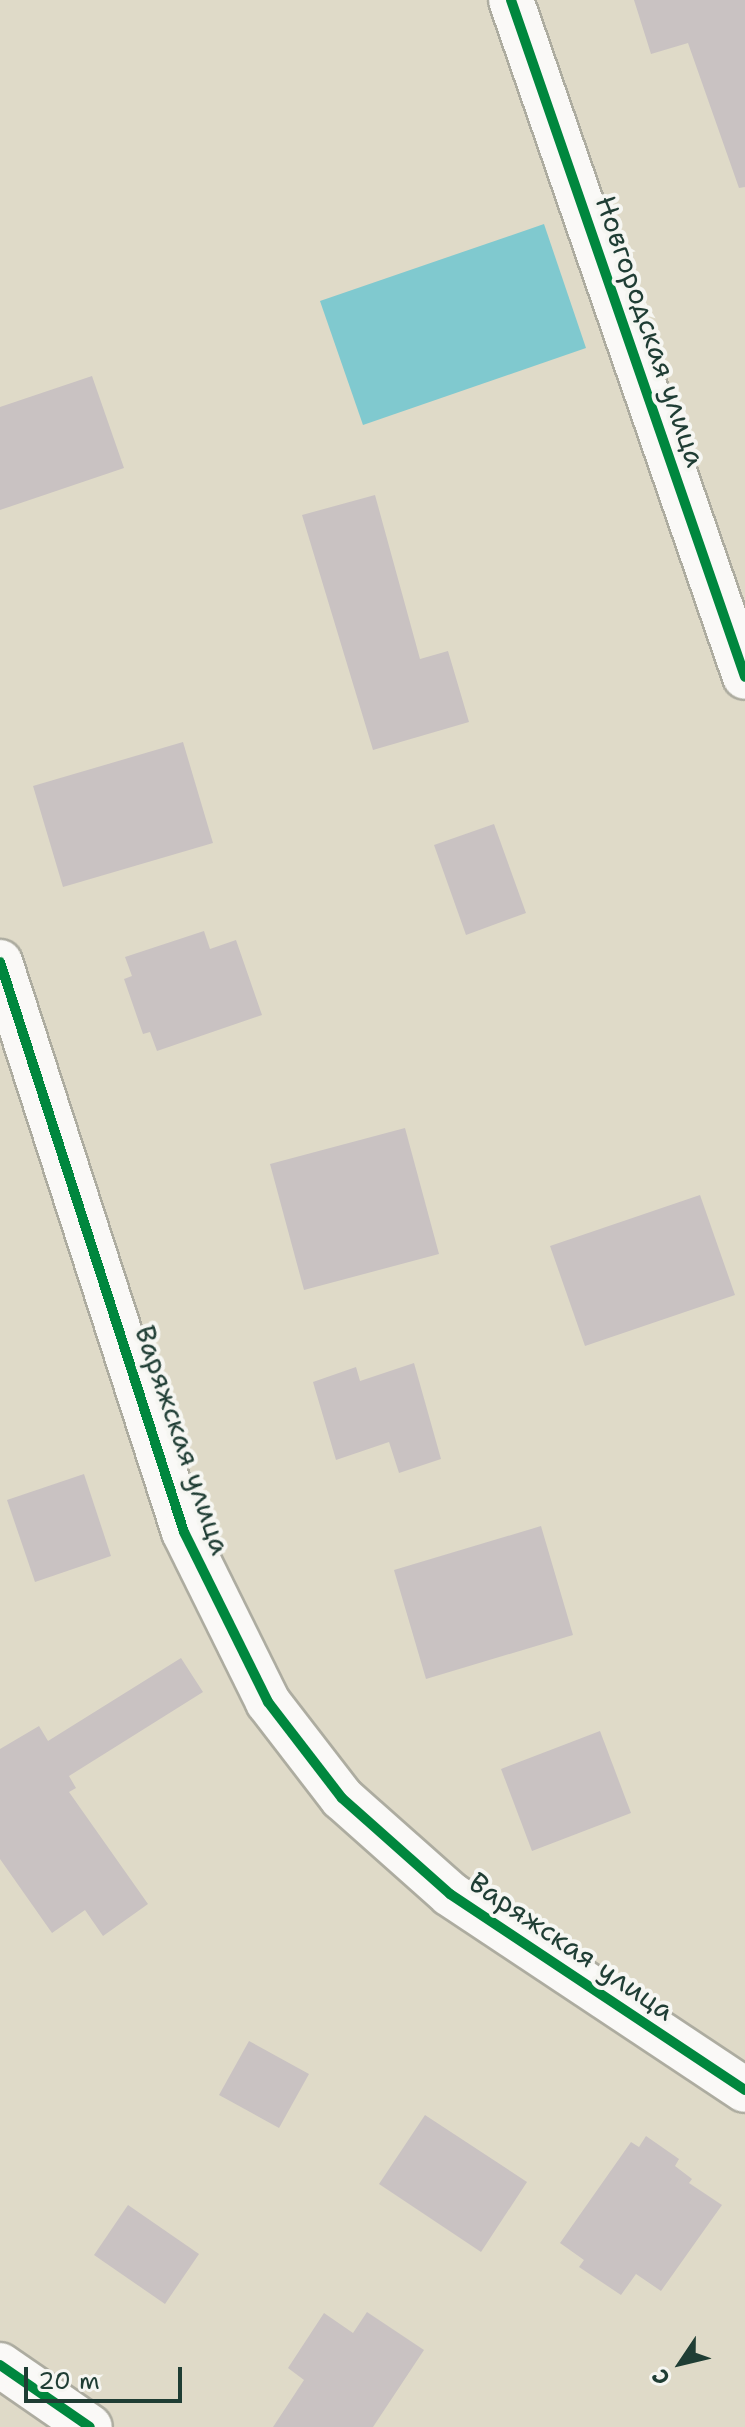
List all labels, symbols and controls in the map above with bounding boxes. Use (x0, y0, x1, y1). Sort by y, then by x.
street label: Новгородская улица (589, 191, 713, 471)
street label: Варяжская улица (128, 1321, 238, 1559)
street label: Варяжская улица (463, 1865, 681, 2027)
north arrow (641, 2323, 721, 2403)
scale bar (28, 2351, 186, 2401)
text: С (645, 2363, 677, 2391)
text: 20 m (38, 2365, 100, 2397)

